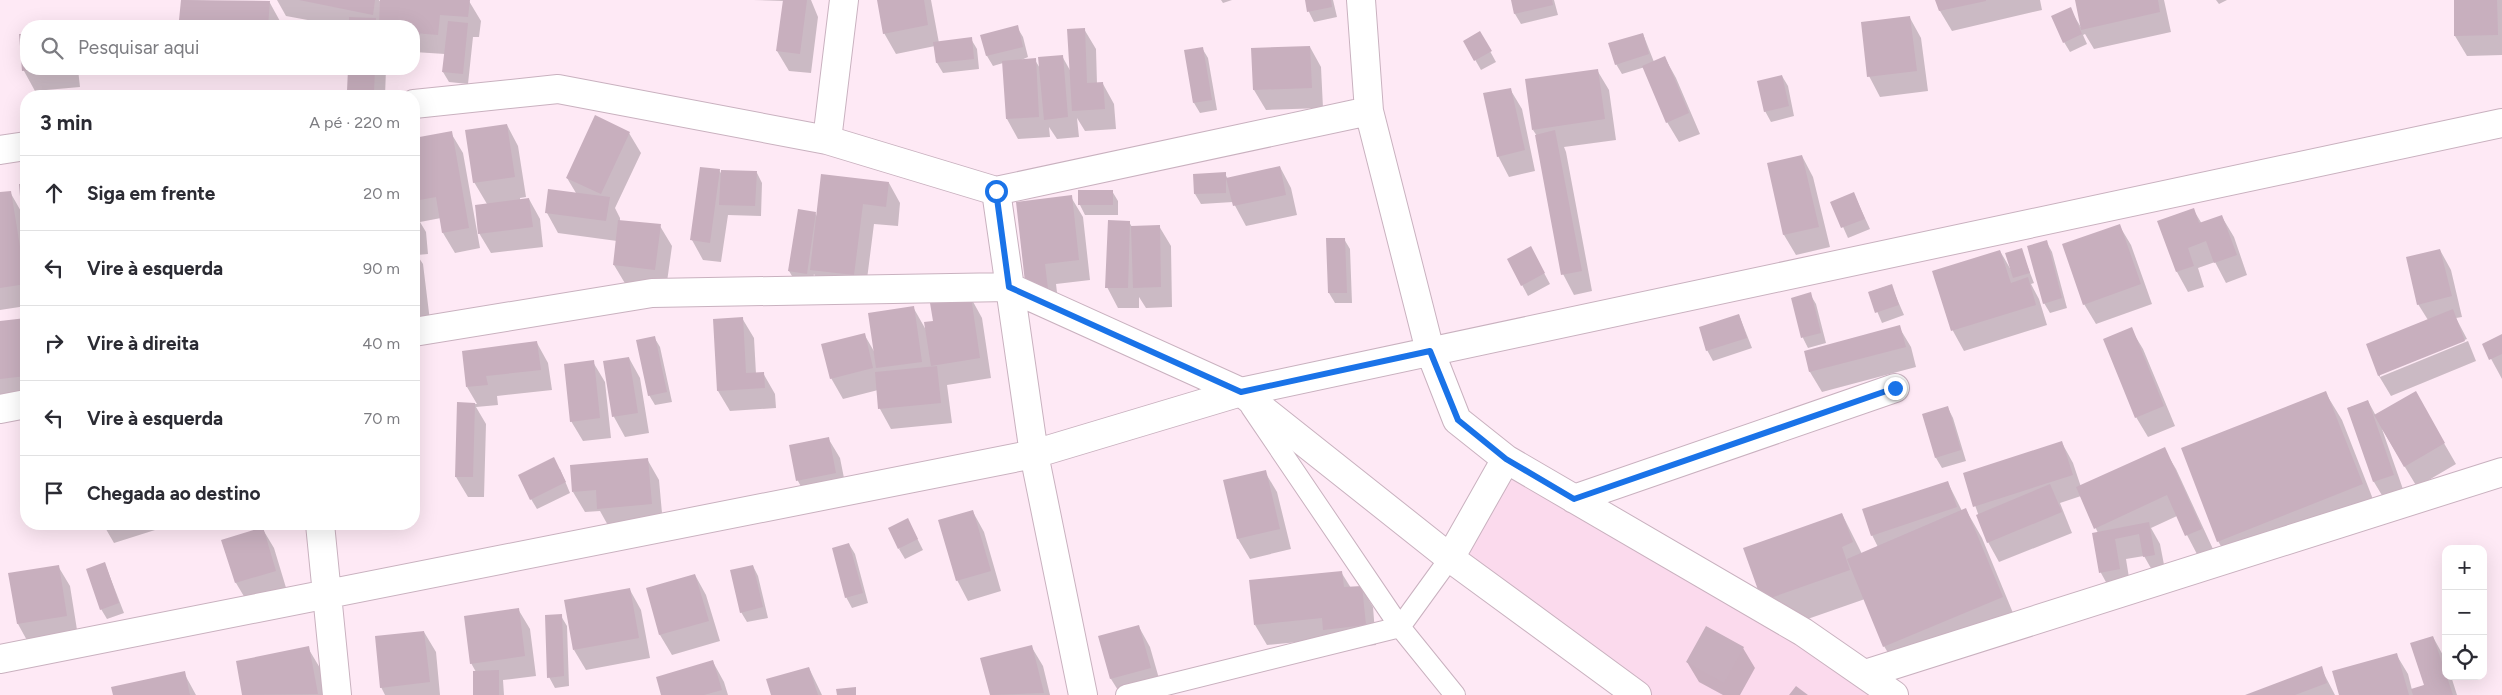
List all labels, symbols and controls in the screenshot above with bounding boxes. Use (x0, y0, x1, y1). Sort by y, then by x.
search box (20, 20, 420, 75)
icon: search (38, 34, 66, 62)
text: Pesquisar aqui (78, 36, 199, 59)
text: 3 min (40, 110, 92, 135)
text: A pé · 220 m (309, 113, 400, 132)
icon: ahead (40, 179, 68, 207)
route start (985, 180, 1008, 203)
text: Siga em frente (87, 182, 215, 205)
text: 20 m (363, 184, 400, 203)
icon: left (40, 254, 68, 282)
text: Vire à esquerda (87, 257, 223, 280)
text: 90 m (363, 259, 400, 278)
icon: right (40, 329, 68, 357)
text: Vire à direita (87, 332, 199, 355)
text: 40 m (362, 334, 400, 353)
route end (1884, 377, 1907, 400)
icon: left (40, 404, 68, 432)
text: Vire à esquerda (87, 407, 223, 430)
text: 70 m (364, 409, 400, 428)
icon: arrive (40, 479, 68, 507)
text: Chegada ao destino (87, 482, 260, 505)
map controls (2442, 545, 2487, 680)
button: + (2442, 545, 2487, 590)
button: − (2442, 590, 2487, 635)
button: locate (2442, 635, 2487, 680)

